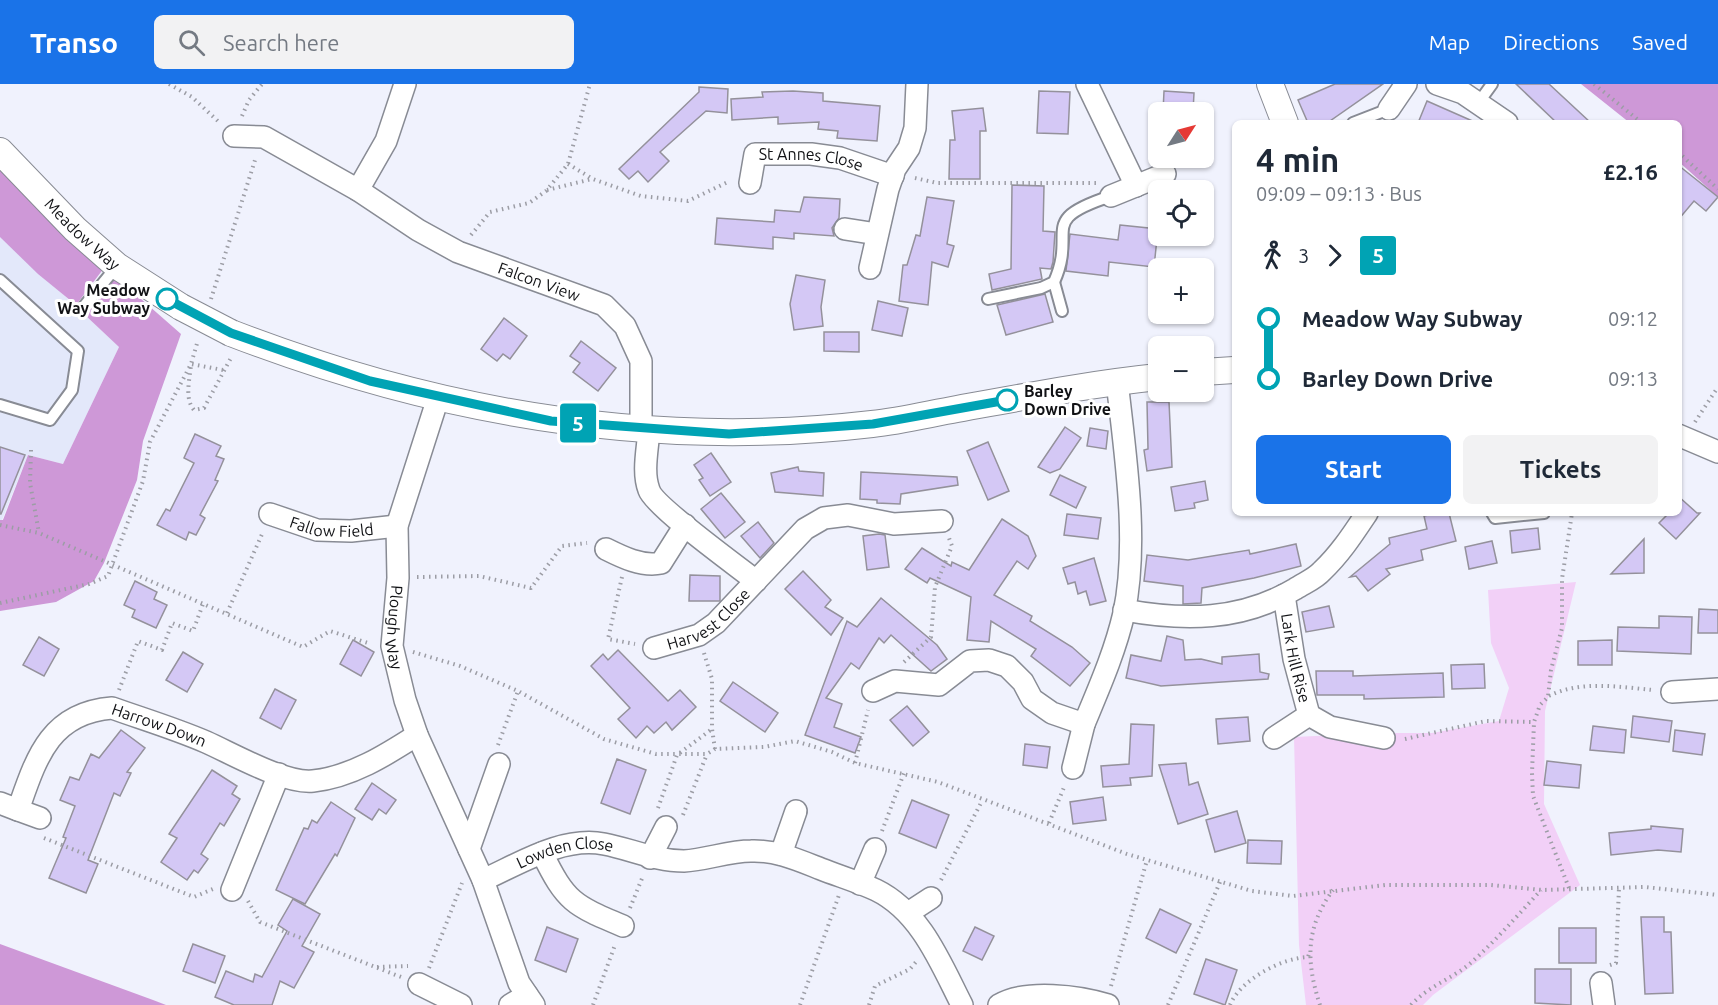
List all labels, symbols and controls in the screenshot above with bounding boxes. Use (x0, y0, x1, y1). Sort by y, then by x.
search box (154, 15, 574, 69)
icon: search (175, 26, 208, 59)
text: Transo (30, 27, 118, 58)
text: Search here (223, 30, 339, 55)
text: Map (1429, 30, 1470, 54)
text: Directions (1503, 30, 1599, 54)
text: Saved (1632, 30, 1688, 54)
north arrow (1148, 102, 1214, 168)
map controls (1148, 102, 1214, 402)
text: 4 min (1256, 141, 1339, 178)
street label: St Annes Close (759, 145, 866, 174)
text: £2.16 (1603, 159, 1658, 184)
button: locate (1148, 180, 1214, 246)
text: 09:09 – 09:13 · Bus (1256, 182, 1422, 205)
street label: Meadow Way (41, 194, 124, 274)
icon: walk (1256, 239, 1289, 272)
icon: forward (1318, 239, 1351, 272)
text: 5 (1372, 243, 1384, 267)
text: 3 (1298, 244, 1309, 267)
street label: Falcon View (496, 258, 583, 305)
button: + (1148, 258, 1214, 324)
place label: Meadow Way Subway (57, 281, 150, 317)
marker: Meadow Way Subway (156, 288, 178, 310)
text: Meadow Way Subway (1302, 306, 1522, 331)
text: 09:12 (1608, 307, 1658, 330)
button: − (1148, 336, 1214, 402)
text: Barley Down Drive (1302, 366, 1493, 391)
text: 09:13 (1608, 367, 1658, 390)
place label: Barley Down Drive (1024, 382, 1111, 418)
marker: Barley Down Drive (996, 389, 1018, 411)
line badge: 5 (558, 404, 598, 442)
text: 5 (572, 411, 584, 435)
button: Start (1256, 435, 1451, 504)
button: Tickets (1463, 435, 1658, 504)
street label: Fallow Field (288, 512, 374, 540)
street label: Plough Way (382, 584, 406, 671)
street label: Harvest Close (665, 584, 753, 653)
street label: Lark Hill Rise (1278, 612, 1314, 705)
street label: Harrow Down (109, 700, 209, 750)
street label: Lowden Close (513, 833, 615, 872)

